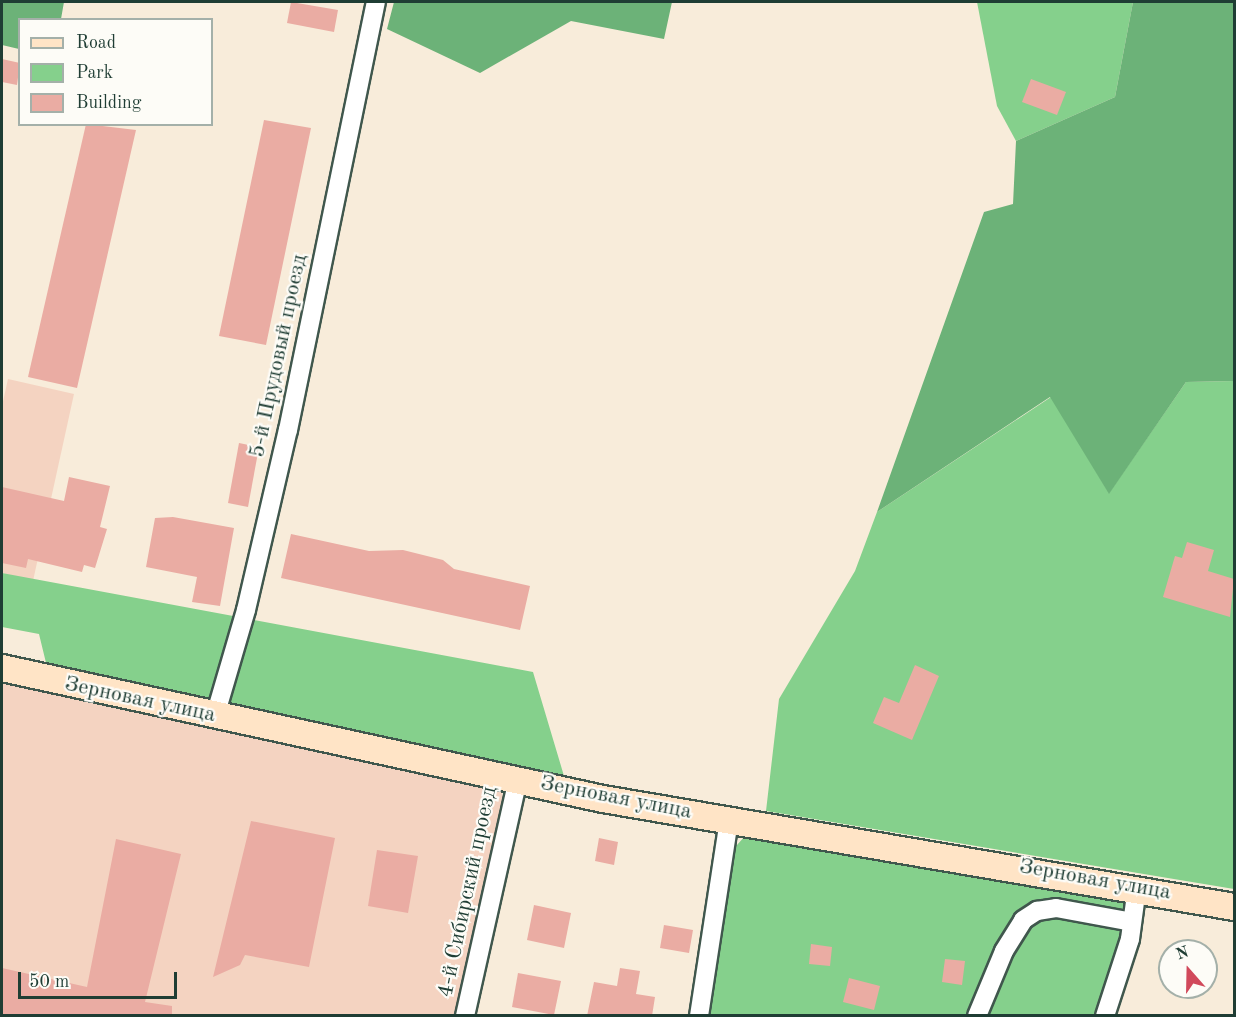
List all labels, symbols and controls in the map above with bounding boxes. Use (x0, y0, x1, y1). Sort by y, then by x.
legend (18, 18, 213, 126)
text: Road (76, 34, 116, 52)
text: Park (76, 64, 113, 82)
text: Building (76, 94, 141, 112)
street label: 5-й Прудовый проезд (245, 252, 313, 460)
street label: Зерновая улица (62, 671, 218, 729)
street label: Зерновая улица (538, 770, 694, 826)
street label: 4-й Сибирский проезд (433, 784, 503, 1000)
street label: Зерновая улица (1017, 854, 1173, 906)
north arrow (1158, 939, 1218, 999)
text: N (1174, 944, 1191, 964)
scale bar (21, 960, 180, 998)
text: 50 m (29, 973, 69, 991)

